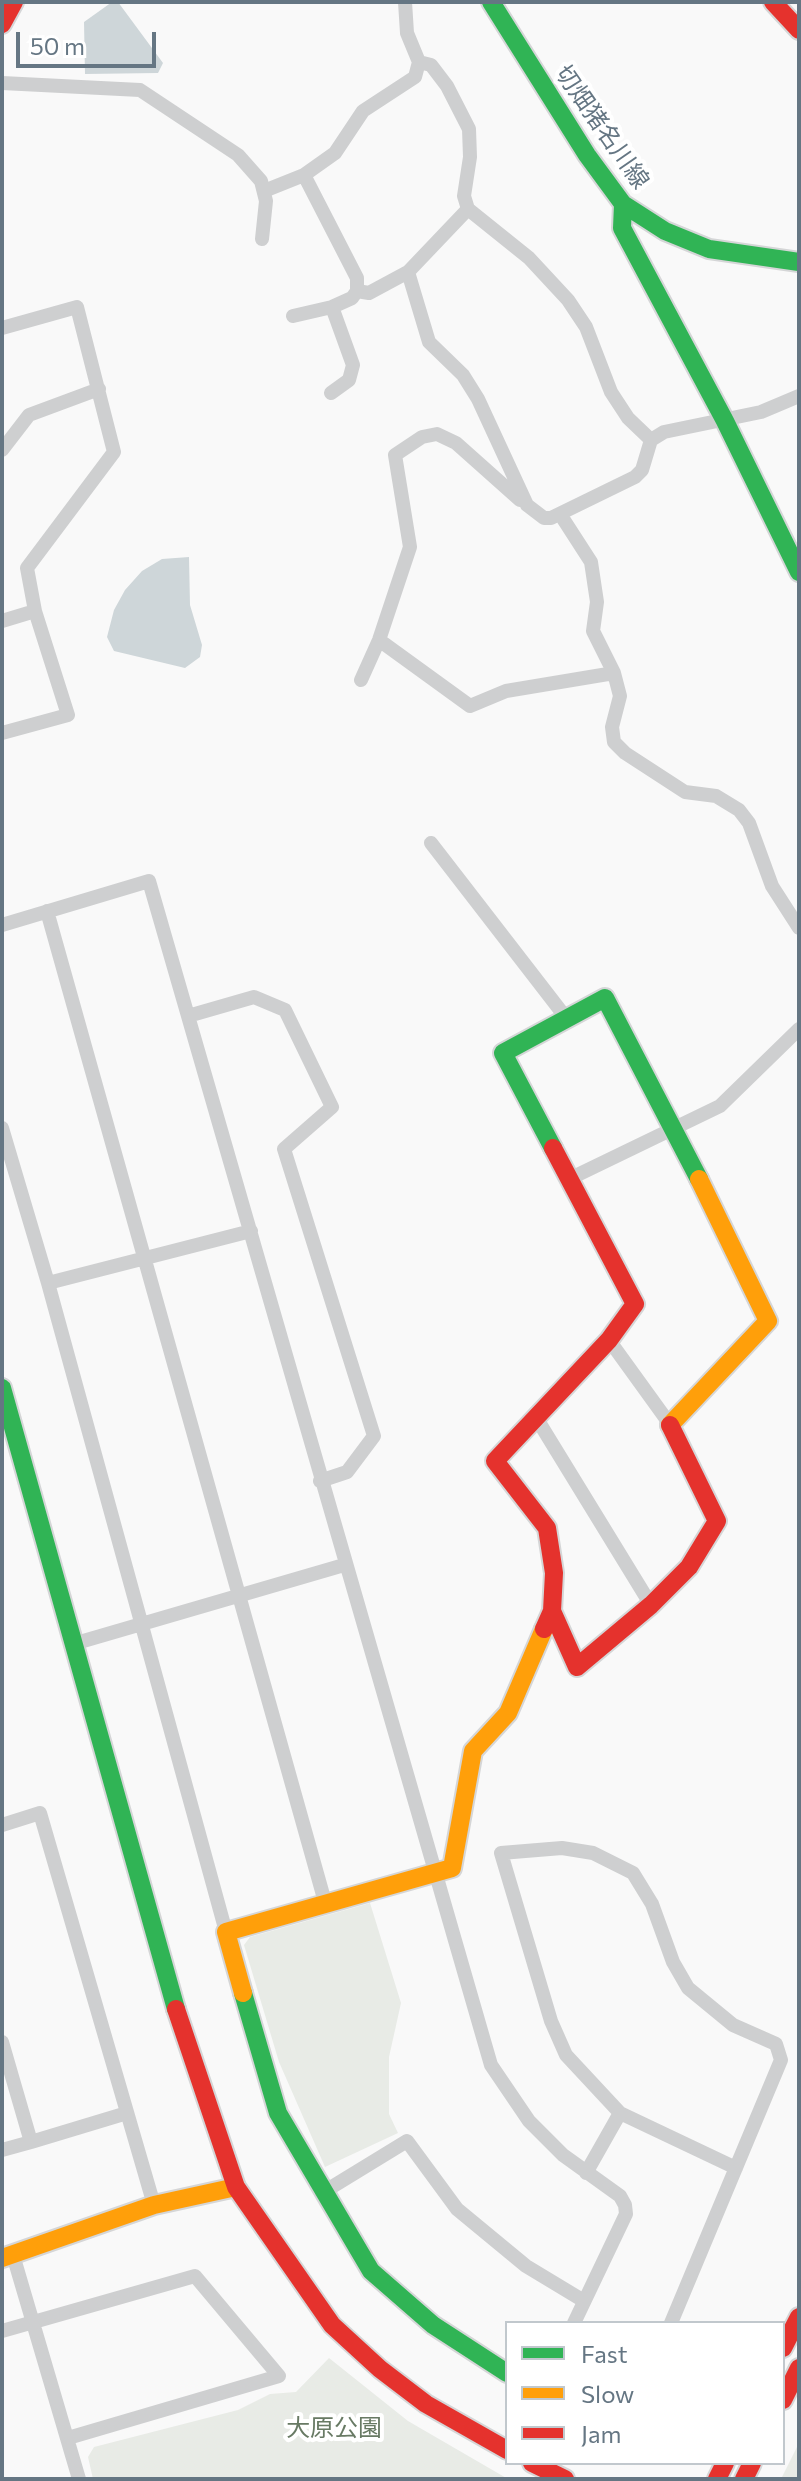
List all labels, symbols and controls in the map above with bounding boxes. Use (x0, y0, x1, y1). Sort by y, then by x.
scale bar (20, 16, 160, 66)
text: 50 m (30, 31, 85, 60)
street label: 切畑猪名川線 (549, 60, 655, 194)
legend (505, 2321, 785, 2465)
text: Fast (581, 2339, 628, 2368)
text: Slow (581, 2379, 634, 2408)
park label: 大原公園 (286, 2414, 382, 2442)
text: Jam (581, 2419, 621, 2448)

